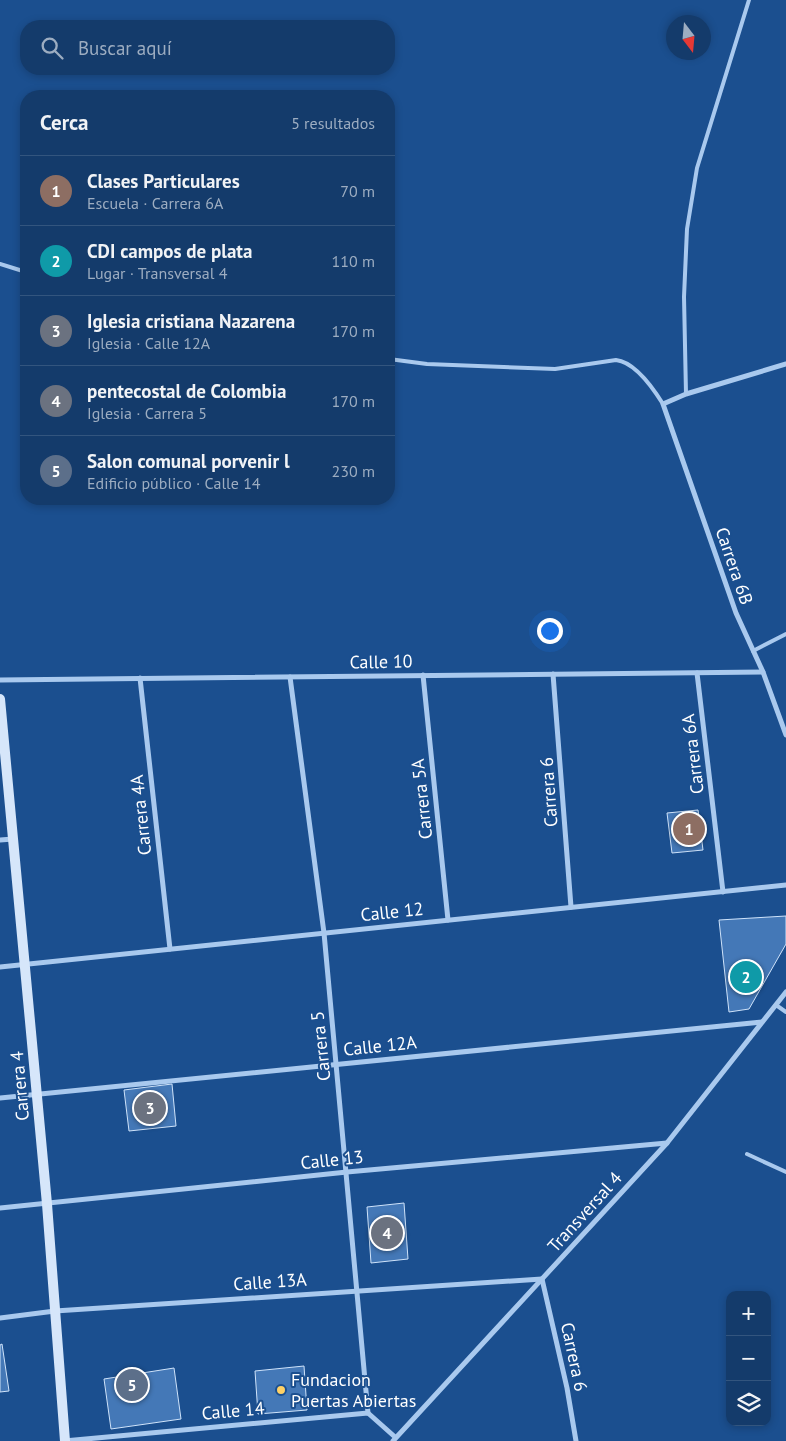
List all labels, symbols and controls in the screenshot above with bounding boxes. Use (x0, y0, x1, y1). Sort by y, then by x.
north arrow (666, 15, 711, 60)
search box (20, 20, 395, 75)
icon: search (38, 34, 66, 62)
text: Buscar aquí (78, 36, 172, 60)
text: Cerca (40, 109, 89, 136)
text: 5 resultados (291, 113, 375, 133)
text: Clases Particulares (87, 169, 240, 193)
text: 1 (51, 181, 61, 201)
text: 70 m (340, 181, 375, 201)
text: Escuela · Carrera 6A (87, 193, 223, 213)
text: CDI campos de plata (87, 239, 252, 263)
text: 2 (51, 251, 61, 271)
text: 110 m (332, 251, 375, 271)
text: Lugar · Transversal 4 (87, 263, 227, 283)
text: Iglesia cristiana Nazarena (87, 309, 295, 333)
text: 3 (51, 321, 61, 341)
text: 170 m (332, 321, 375, 341)
text: Iglesia · Calle 12A (87, 333, 210, 353)
text: pentecostal de Colombia (87, 379, 286, 403)
text: 4 (51, 391, 61, 411)
text: 170 m (332, 391, 375, 411)
text: Iglesia · Carrera 5 (87, 403, 207, 423)
text: Salon comunal porvenir l (87, 449, 289, 473)
text: 5 (51, 461, 61, 481)
text: 230 m (332, 461, 375, 481)
text: Edificio público · Calle 14 (87, 473, 261, 493)
street label: Carrera 6B (711, 524, 758, 608)
your location (537, 618, 563, 644)
street label: Calle 10 (349, 649, 413, 674)
street label: Carrera 6A (676, 712, 709, 795)
street label: Carrera 6 (535, 756, 562, 828)
street label: Carrera 5A (406, 757, 437, 840)
street label: Carrera 4A (125, 773, 156, 856)
pin: 1 (673, 810, 705, 848)
street label: Calle 12 (359, 897, 424, 926)
pin: 2 (730, 958, 762, 996)
street label: Carrera 5 (305, 1010, 336, 1082)
street label: Calle 12A (342, 1030, 418, 1061)
street label: Carrera 4 (5, 1050, 34, 1122)
pin: 3 (134, 1089, 166, 1127)
street label: Calle 13 (299, 1145, 364, 1174)
street label: Transversal 4 (542, 1166, 627, 1257)
pin: 4 (371, 1214, 403, 1252)
street label: Calle 13A (232, 1267, 308, 1296)
map controls (726, 1291, 771, 1426)
button: + (726, 1291, 771, 1336)
street label: Carrera 6 (556, 1320, 593, 1393)
button: − (726, 1336, 771, 1381)
pin: 5 (116, 1366, 148, 1404)
place label: Fundacion Puertas Abiertas (291, 1368, 416, 1412)
button: layers (726, 1381, 771, 1426)
marker: Fundacion Puertas Abiertas (275, 1384, 287, 1396)
street label: Calle 14 (201, 1396, 266, 1425)

